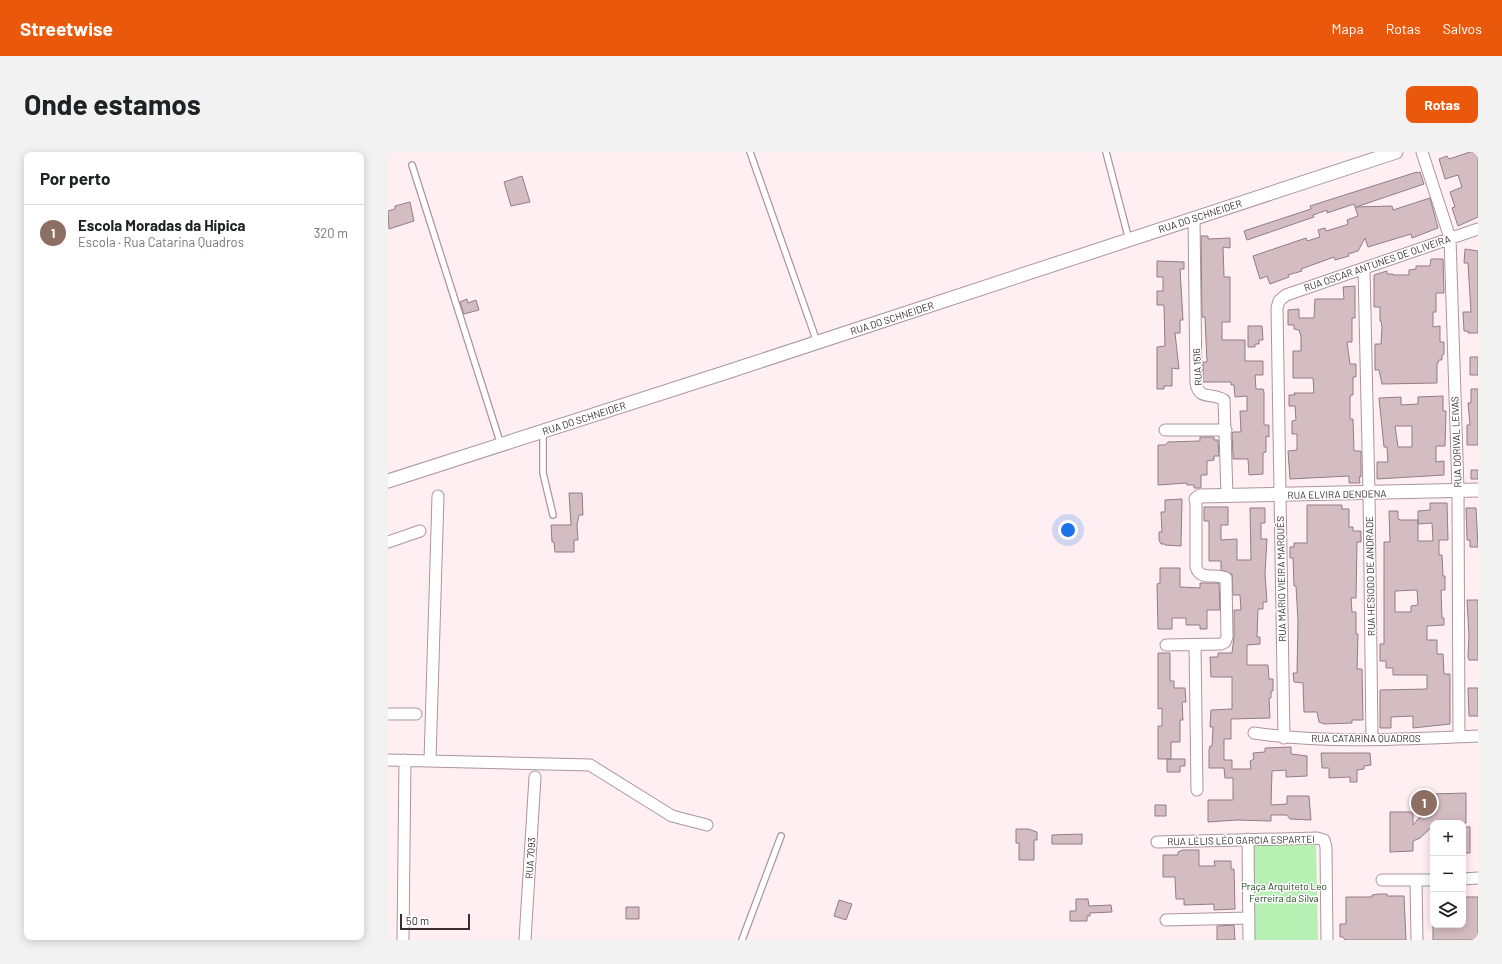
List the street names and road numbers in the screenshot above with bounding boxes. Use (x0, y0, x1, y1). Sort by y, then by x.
street label: RUA DO SCHNEIDER (1157, 197, 1243, 235)
street label: RUA OSCAR ANTUNES DE OLIVEIRA (1302, 232, 1452, 294)
street label: RUA DO SCHNEIDER (849, 299, 935, 337)
street label: RUA 1516 (1190, 348, 1204, 386)
street label: RUA DORIVAL LEIVAS (1448, 396, 1464, 488)
street label: RUA DO SCHNEIDER (541, 399, 627, 437)
street label: RUA ELVIRA DENDENA (1287, 487, 1387, 501)
street label: RUA MÁRIO VIEIRA MARQUÊS (1274, 516, 1288, 642)
street label: RUA HESIODO DE ANDRADE (1363, 516, 1377, 636)
street label: RUA CATARINA QUADROS (1311, 732, 1421, 744)
street label: RUA LÉLIS LÉO GARCIA ESPARTEI (1167, 833, 1315, 847)
street label: RUA 7093 (523, 837, 537, 879)

